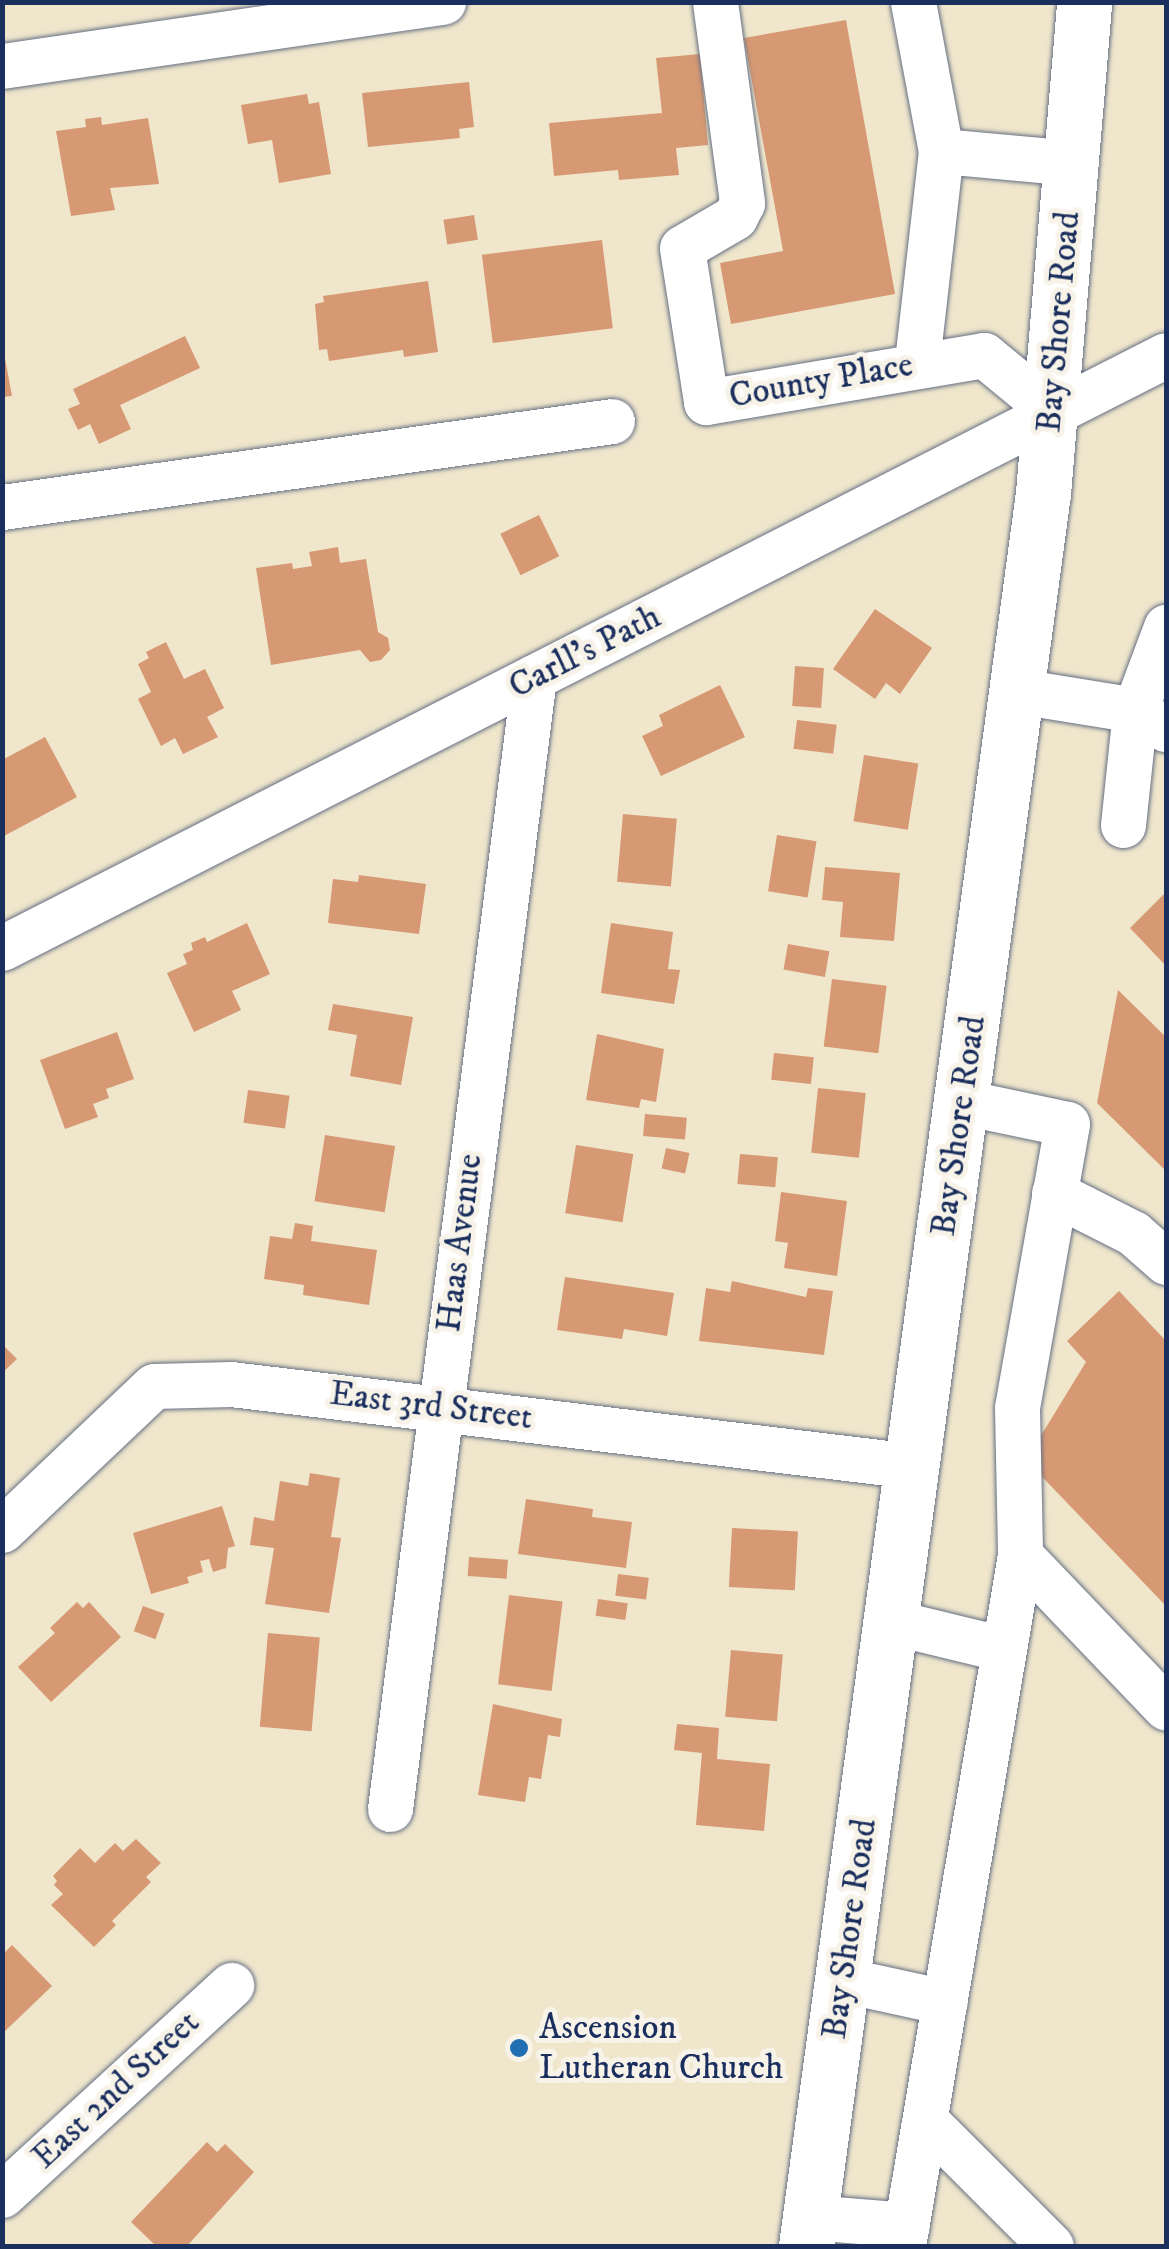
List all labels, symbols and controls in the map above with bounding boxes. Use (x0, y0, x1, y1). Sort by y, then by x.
street label: Bay Shore Road (1028, 210, 1090, 434)
street label: County Place (726, 344, 916, 418)
street label: Carll's Path (502, 596, 668, 708)
street label: Bay Shore Road (923, 1013, 995, 1239)
street label: Haas Avenue (428, 1151, 492, 1335)
street label: East 3rd Street (327, 1373, 535, 1439)
street label: Bay Shore Road (814, 1816, 886, 2042)
street label: East 2nd Street (24, 2002, 208, 2178)
place label: Ascension Lutheran Church (539, 2007, 783, 2089)
marker: Ascension Lutheran Church (508, 2037, 530, 2059)

